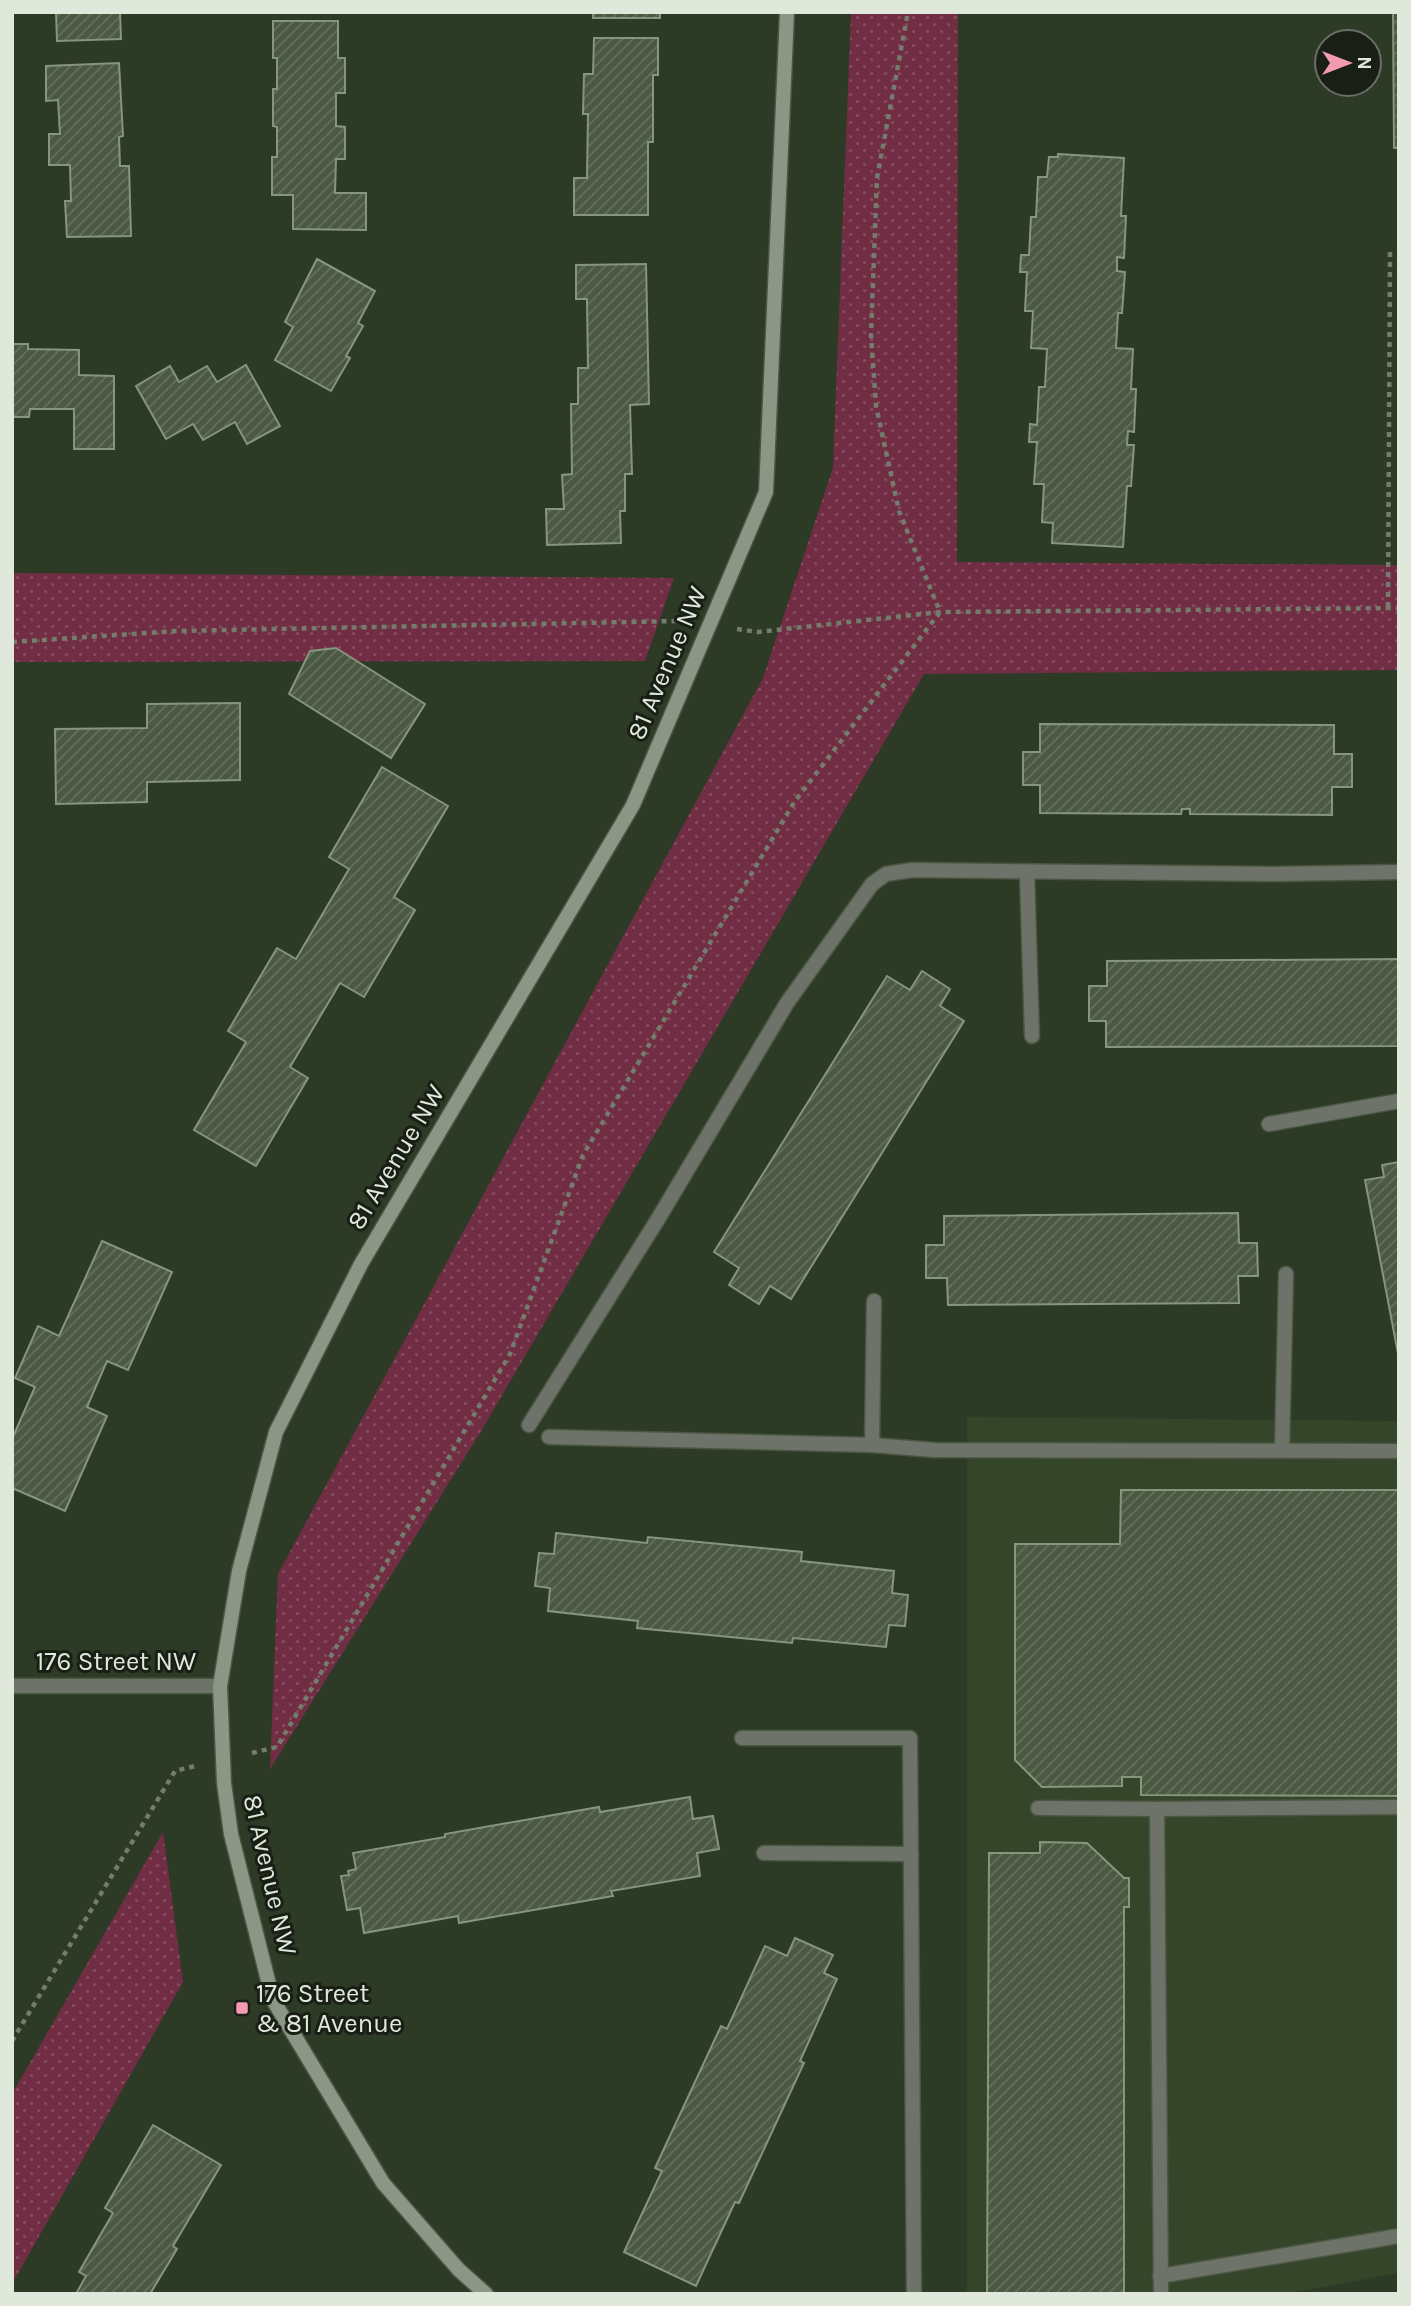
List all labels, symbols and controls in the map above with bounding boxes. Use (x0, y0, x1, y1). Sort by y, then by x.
north arrow (1313, 28, 1383, 98)
text: N (1353, 56, 1375, 70)
street label: 81 Avenue NW (621, 582, 713, 744)
street label: 81 Avenue NW (341, 1079, 451, 1235)
street label: 176 Street NW (36, 1646, 196, 1677)
street label: 81 Avenue NW (237, 1792, 303, 1958)
place label: 176 Street & 81 Avenue (256, 1978, 402, 2039)
marker: 176 Street & 81 Avenue (234, 2000, 250, 2016)

